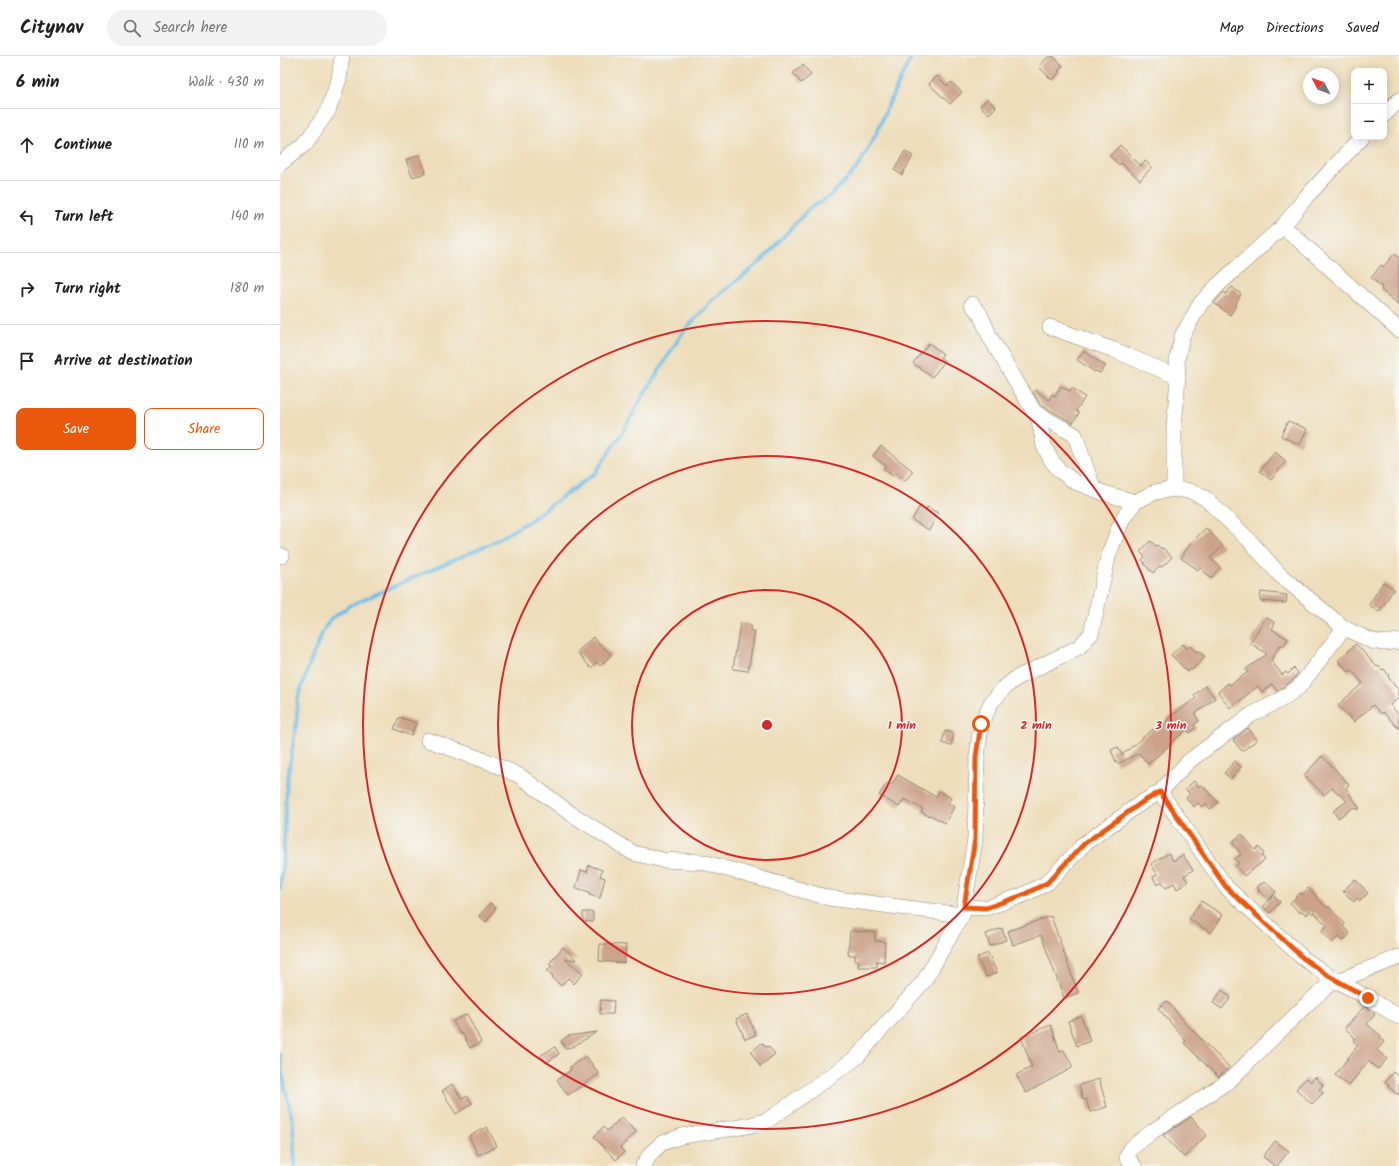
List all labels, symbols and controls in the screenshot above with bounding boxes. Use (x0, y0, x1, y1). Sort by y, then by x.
search box (107, 10, 387, 46)
text: Citynav (20, 13, 83, 43)
text: Search here (153, 16, 227, 40)
icon: search (121, 17, 143, 39)
text: Map (1219, 17, 1244, 39)
text: Directions (1266, 17, 1324, 39)
text: Saved (1346, 17, 1379, 39)
north arrow (1303, 68, 1339, 104)
map controls (1351, 68, 1387, 140)
button: + (1351, 68, 1387, 104)
text: 6 min (16, 69, 60, 96)
text: Walk · 430 m (188, 72, 264, 93)
button: − (1351, 104, 1387, 140)
text: Continue (54, 133, 112, 157)
icon: ahead (16, 134, 38, 156)
text: 110 m (234, 134, 264, 155)
text: Turn left (54, 205, 114, 229)
icon: left (16, 206, 38, 228)
text: 140 m (231, 206, 264, 227)
text: Turn right (54, 277, 121, 301)
icon: right (16, 278, 38, 300)
text: 180 m (230, 278, 264, 299)
text: Arrive at destination (54, 349, 193, 373)
icon: arrive (16, 350, 38, 372)
button: Save (16, 408, 136, 450)
button: Share (144, 408, 264, 450)
route start (972, 715, 990, 733)
text: 1 min (888, 716, 916, 735)
text: 2 min (1020, 716, 1052, 735)
text: 3 min (1155, 716, 1187, 735)
centre of rings (760, 718, 774, 732)
route end (1359, 989, 1377, 1007)

